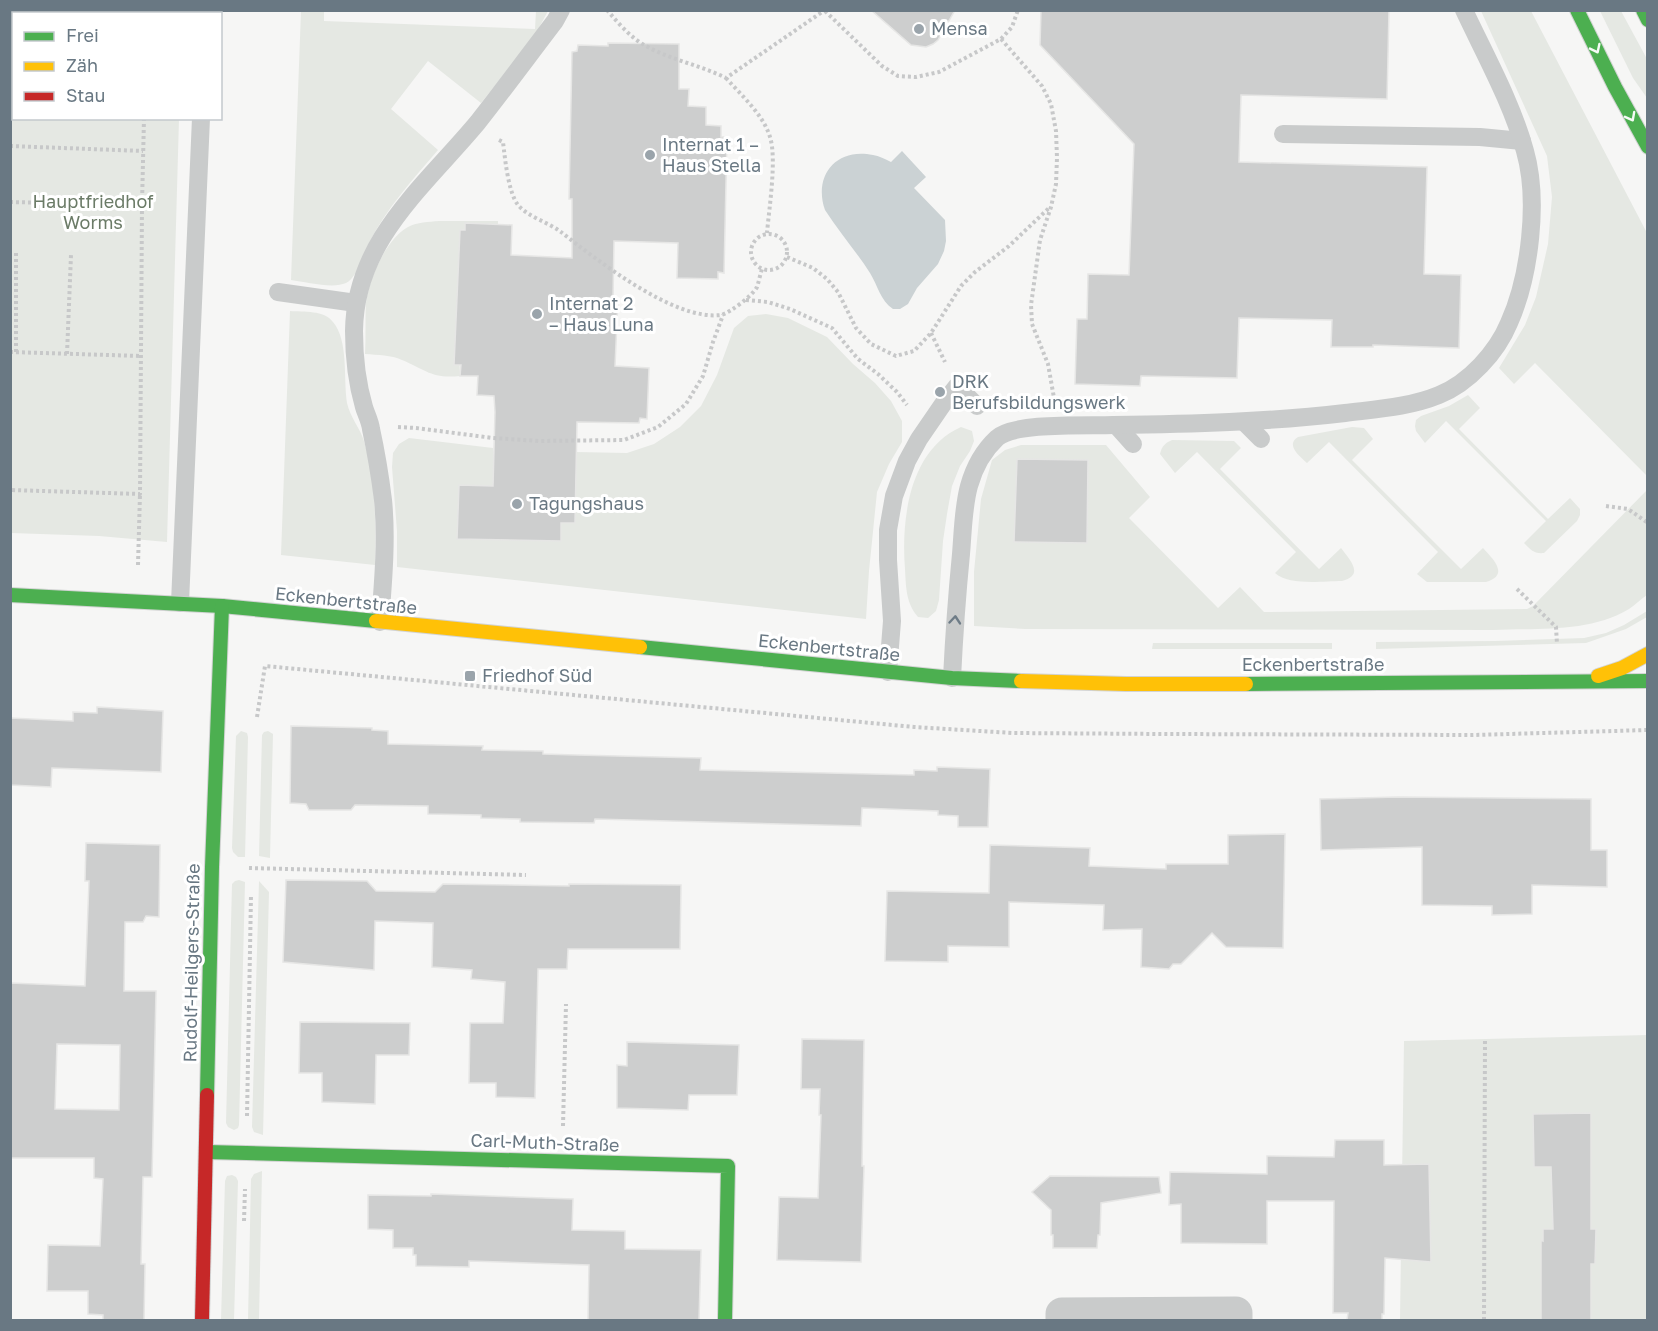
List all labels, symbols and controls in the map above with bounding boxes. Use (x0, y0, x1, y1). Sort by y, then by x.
legend (12, 12, 222, 120)
place label: Mensa (931, 17, 988, 39)
marker: Mensa (912, 22, 926, 36)
text: Frei (66, 24, 99, 46)
one-way arrow (1589, 43, 1601, 54)
text: Zäh (66, 54, 98, 76)
text: Stau (66, 84, 105, 106)
one-way arrow (1624, 111, 1635, 122)
place label: Internat 1 – Haus Stella (662, 133, 761, 176)
marker: Internat 1 – Haus Stella (643, 148, 657, 162)
park label: Hauptfriedhof Worms (32, 190, 154, 233)
place label: Internat 2 – Haus Luna (549, 292, 654, 335)
marker: Internat 2 – Haus Luna (530, 307, 544, 321)
place label: DRK Berufsbildungswerk (952, 370, 1126, 413)
marker: DRK Berufsbildungswerk (933, 385, 947, 399)
place label: Tagungshaus (529, 492, 644, 514)
marker: Tagungshaus (510, 497, 524, 511)
street label: Eckenbertstraße (274, 582, 418, 618)
one-way arrow (948, 615, 961, 624)
street label: Eckenbertstraße (757, 629, 901, 665)
street label: Eckenbertstraße (1242, 653, 1384, 675)
place label: Friedhof Süd (482, 664, 592, 686)
marker: Friedhof Süd (463, 669, 477, 683)
street label: Rudolf-Heilgers-Straße (178, 863, 204, 1063)
street label: Carl-Muth-Straße (470, 1128, 620, 1156)

